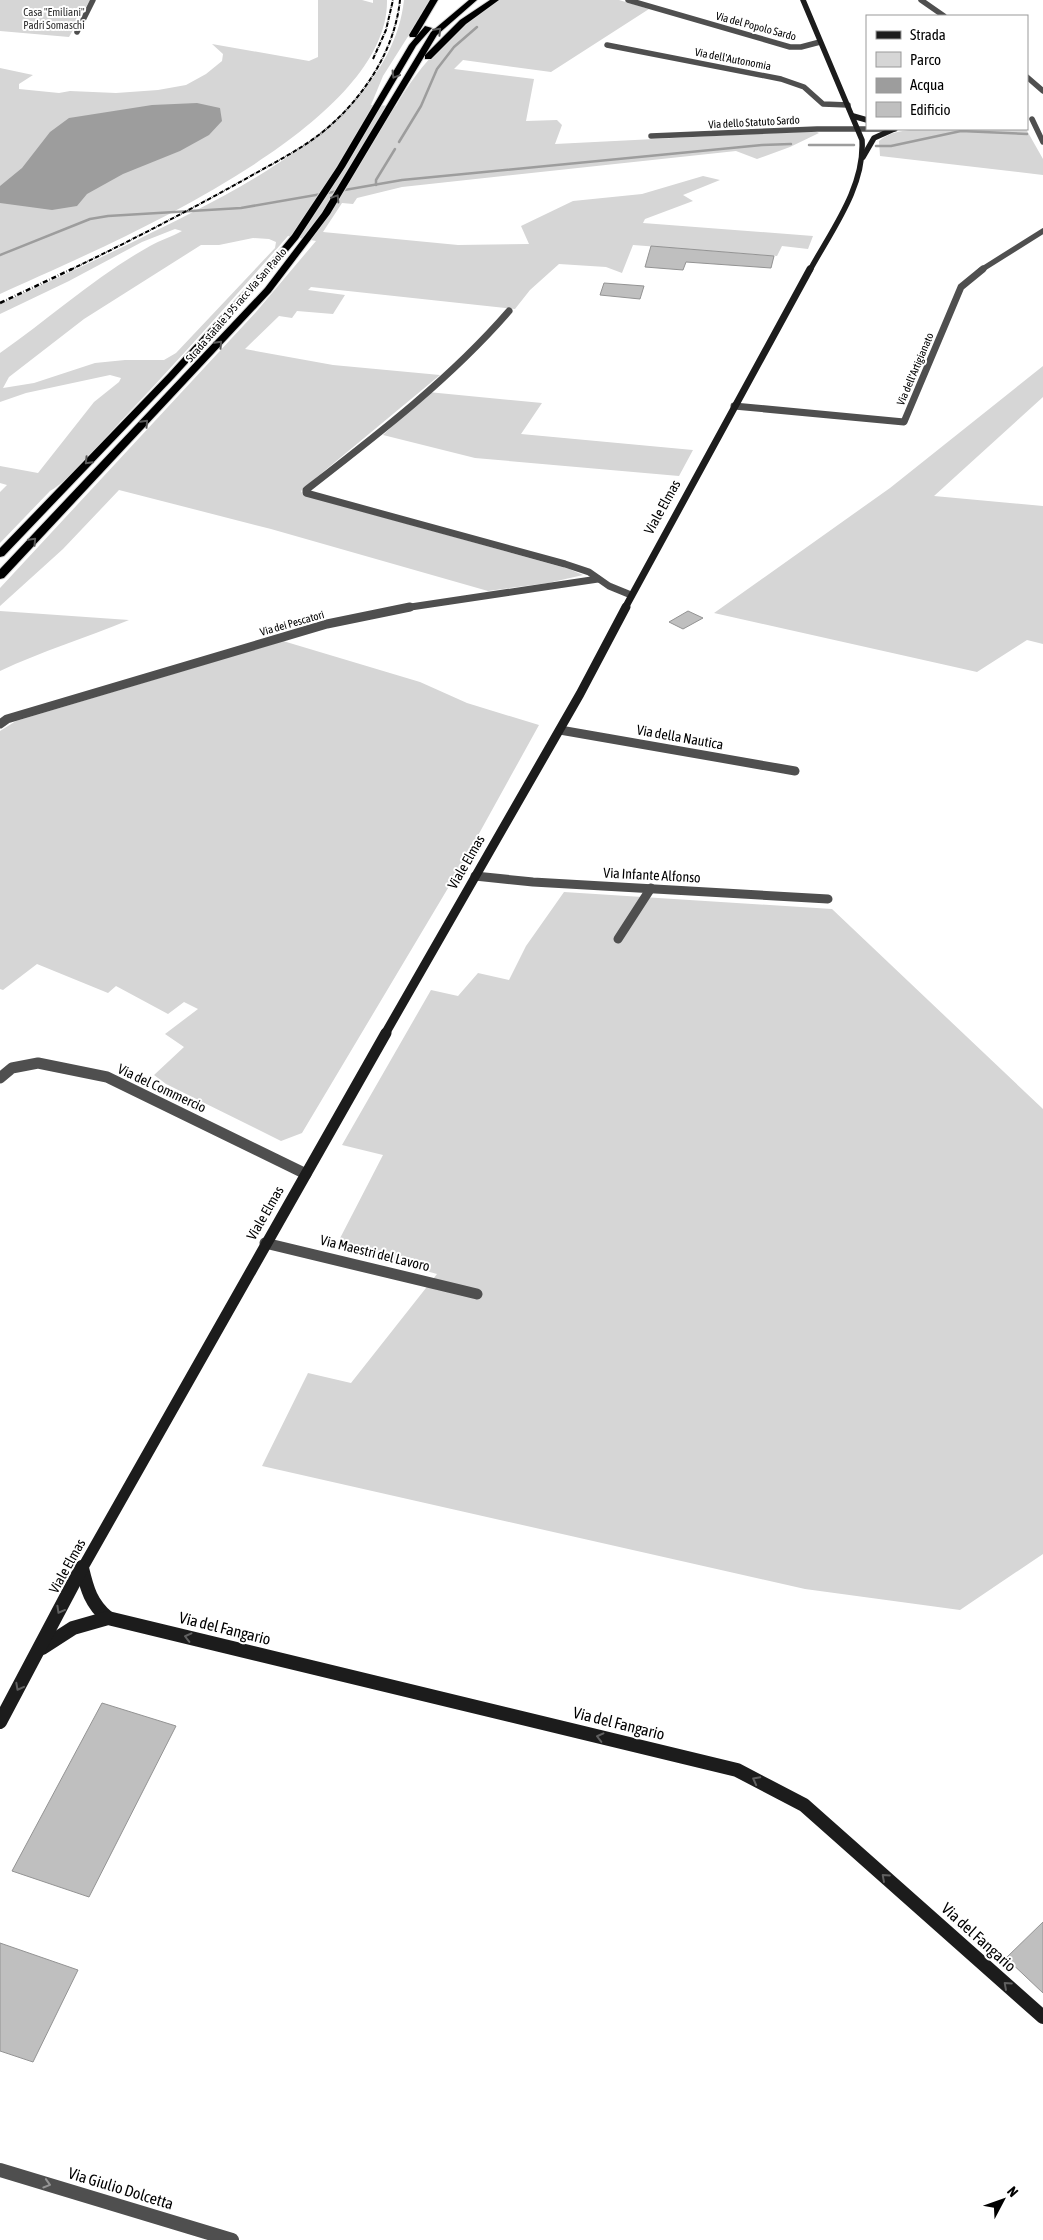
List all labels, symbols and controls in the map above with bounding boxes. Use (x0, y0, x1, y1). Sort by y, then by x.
park label: Casa "Emiliani" Padri Somaschi (23, 6, 85, 31)
street label: Via del Popolo Sardo (714, 9, 798, 43)
legend (866, 15, 1028, 130)
text: Strada (910, 26, 946, 43)
one-way arrow (432, 28, 441, 37)
street label: Via dell'Autonomia (694, 46, 772, 72)
text: Parco (910, 51, 941, 68)
one-way arrow (392, 70, 402, 79)
text: Acqua (910, 76, 944, 93)
text: Edificio (910, 101, 951, 118)
street label: Via dello Statuto Sardo (708, 114, 800, 130)
one-way arrow (330, 195, 339, 204)
street label: Strada statale 195 racc Via San Paolo (183, 246, 289, 364)
street label: Via dell'Artigianato (894, 331, 936, 407)
one-way arrow (213, 340, 222, 349)
one-way arrow (139, 420, 148, 429)
one-way arrow (85, 456, 94, 465)
street label: Viale Elmas (641, 477, 683, 537)
one-way arrow (27, 538, 36, 547)
street label: Via dei Pescatori (259, 608, 325, 638)
street label: Via della Nautica (635, 721, 725, 753)
street label: Viale Elmas (444, 832, 488, 892)
street label: Via Infante Alfonso (603, 864, 701, 886)
street label: Via del Commercio (115, 1061, 209, 1115)
street label: Viale Elmas (243, 1183, 287, 1243)
street label: Via Maestri del Lavoro (319, 1232, 431, 1274)
street label: Viale Elmas (46, 1536, 88, 1596)
one-way arrow (56, 1604, 66, 1613)
street label: Via del Fangario (177, 1608, 273, 1649)
one-way arrow (183, 1632, 192, 1643)
one-way arrow (15, 1682, 25, 1691)
street label: Via del Fangario (571, 1703, 667, 1744)
one-way arrow (596, 1732, 605, 1743)
one-way arrow (752, 1776, 761, 1786)
one-way arrow (882, 1874, 891, 1883)
street label: Via del Fangario (937, 1899, 1020, 1976)
one-way arrow (1003, 1982, 1012, 1991)
street label: Via Giulio Dolcetta (66, 2163, 176, 2213)
north arrow (978, 2175, 1028, 2225)
one-way arrow (42, 2179, 50, 2189)
text: N (1004, 2183, 1022, 2200)

